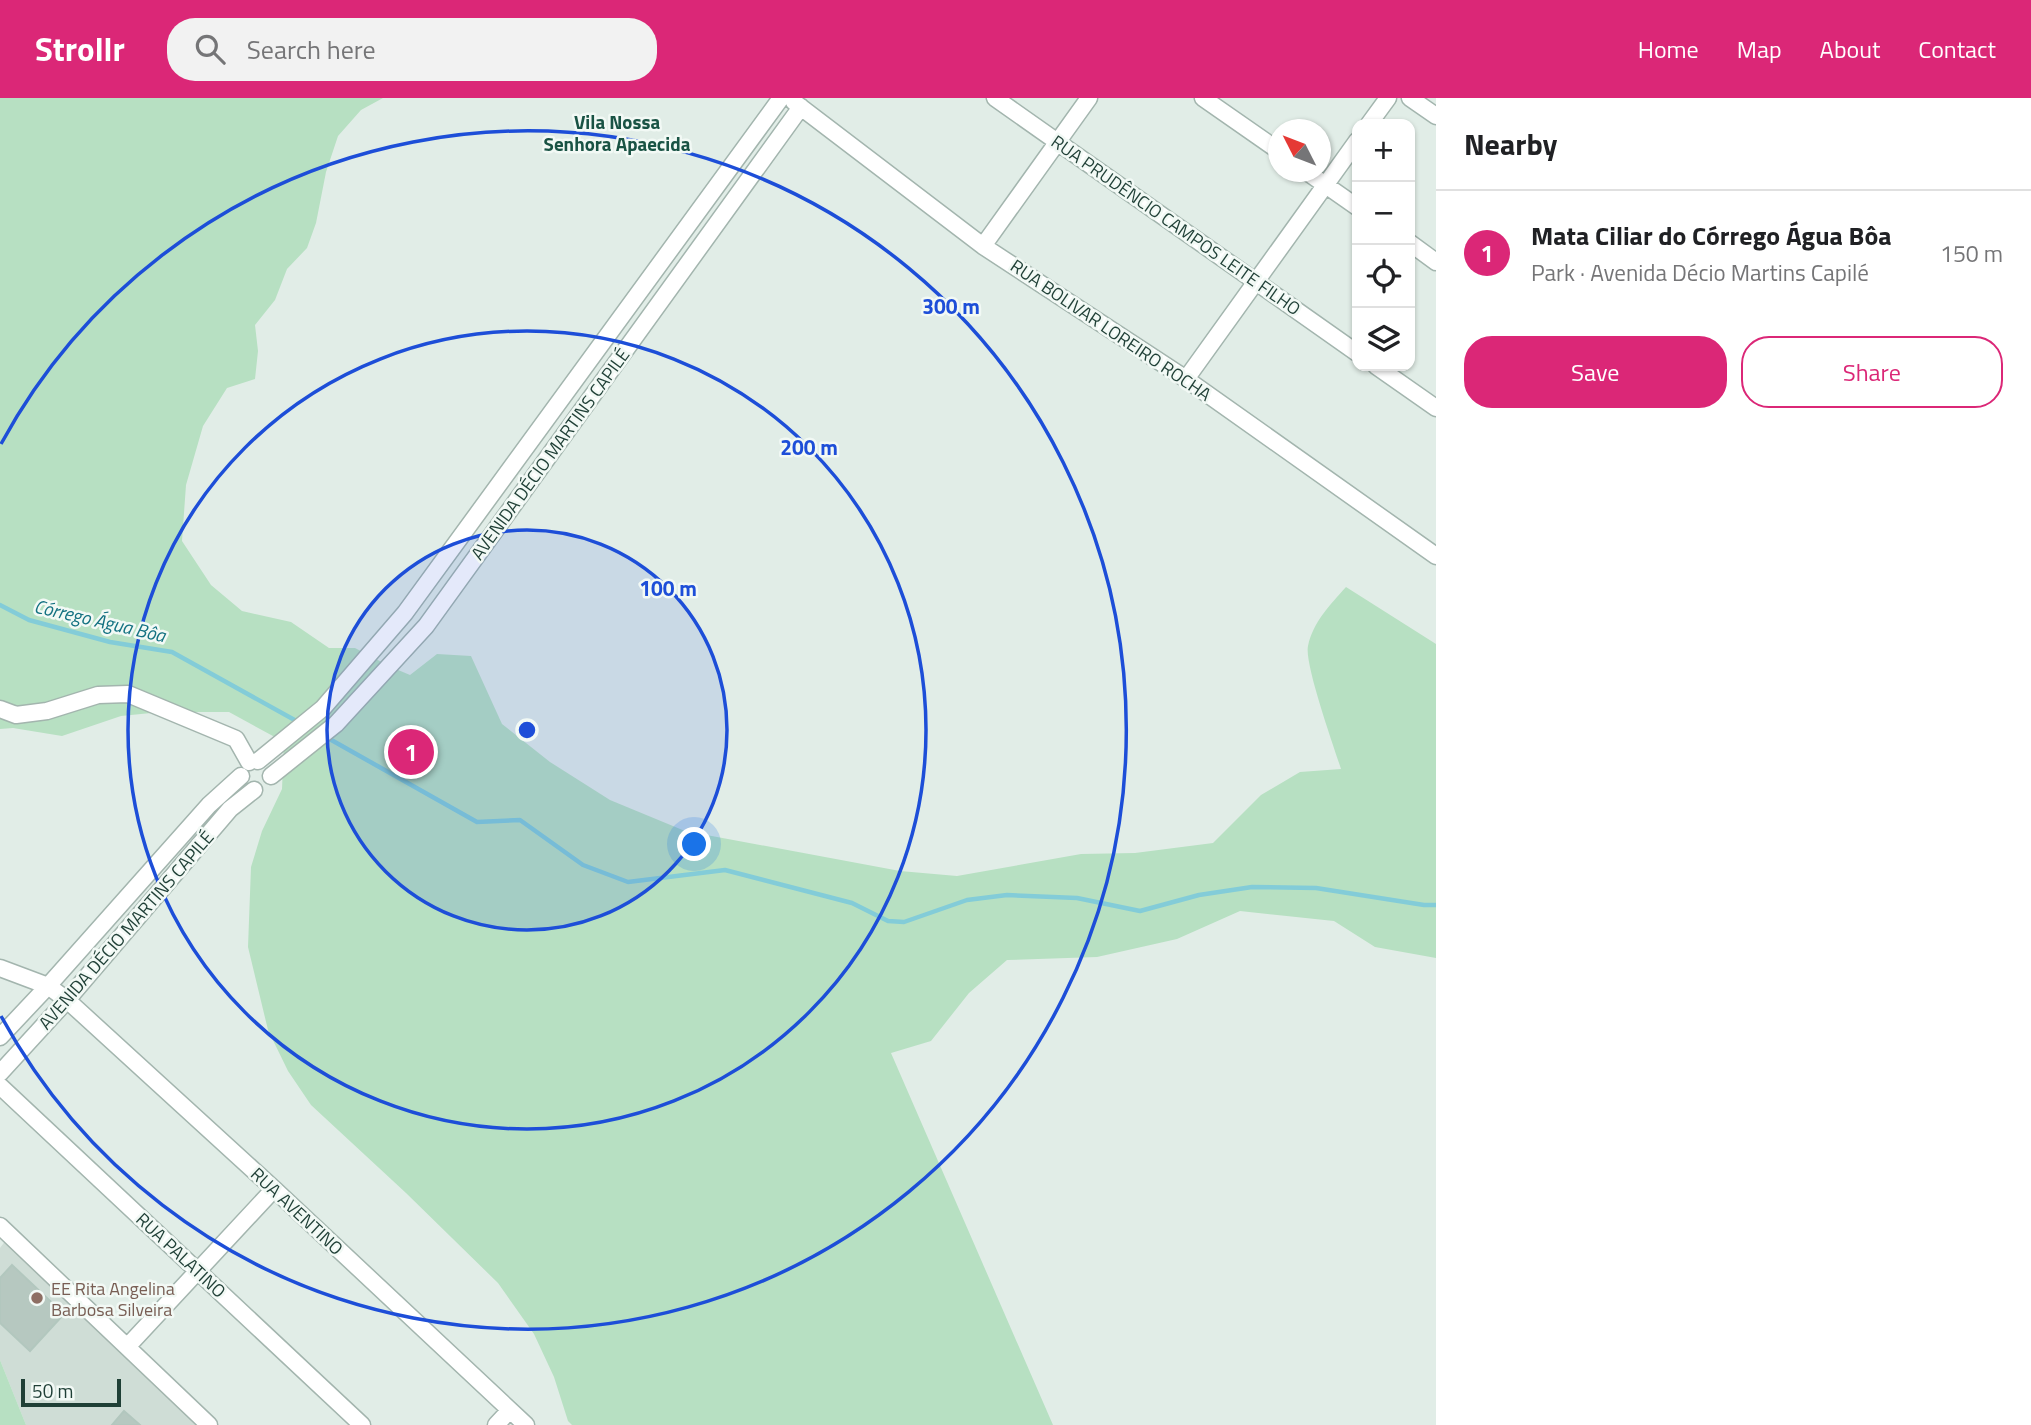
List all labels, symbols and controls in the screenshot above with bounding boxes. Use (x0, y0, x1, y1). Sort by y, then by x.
search box (167, 18, 657, 81)
text: Strollr (35, 24, 125, 74)
icon: search (191, 30, 229, 68)
text: Search here (247, 30, 376, 69)
text: Home (1638, 31, 1699, 67)
text: Map (1737, 31, 1782, 67)
text: About (1820, 31, 1880, 67)
text: Contact (1918, 31, 1996, 67)
district label: Vila Nossa Senhora Apaecida (544, 107, 691, 158)
north arrow (1268, 119, 1331, 182)
map controls (1352, 119, 1415, 371)
button: + (1352, 119, 1415, 182)
text: Nearby (1464, 121, 1557, 167)
street label: RUA PRUDÊNCIO CAMPOS LEITE FILHO (1046, 128, 1306, 322)
button: − (1352, 182, 1415, 245)
text: Mata Ciliar do Córrego Água Bôa (1531, 216, 1892, 255)
text: 1 (1481, 236, 1493, 271)
text: 150 m (1940, 236, 2003, 271)
button: locate (1352, 245, 1415, 308)
street label: RUA BOLIVAR LOREIRO ROCHA (1005, 252, 1217, 408)
text: Park · Avenida Décio Martins Capilé (1531, 255, 1869, 290)
text: 300 m (922, 290, 980, 322)
button: layers (1352, 308, 1415, 371)
button: Save (1464, 336, 1727, 408)
button: Share (1741, 336, 2003, 408)
street label: AVENIDA DÉCIO MARTINS CAPILÉ (464, 343, 636, 565)
text: 200 m (780, 431, 838, 463)
text: 100 m (639, 572, 697, 604)
water label: Córrego Água Bôa (31, 591, 170, 650)
centre of rings (515, 718, 539, 742)
pin: 1 (388, 726, 434, 778)
street label: AVENIDA DÉCIO MARTINS CAPILÉ (32, 825, 220, 1035)
your location (677, 827, 711, 861)
street label: RUA AVENTINO (245, 1161, 349, 1261)
street label: RUA PALATINO (130, 1206, 232, 1304)
place label: EE Rita Angelina Barbosa Silveira (51, 1275, 175, 1323)
marker: EE Rita Angelina Barbosa Silveira (29, 1290, 45, 1306)
scale bar (21, 1376, 121, 1408)
text: 50 m (32, 1376, 73, 1405)

